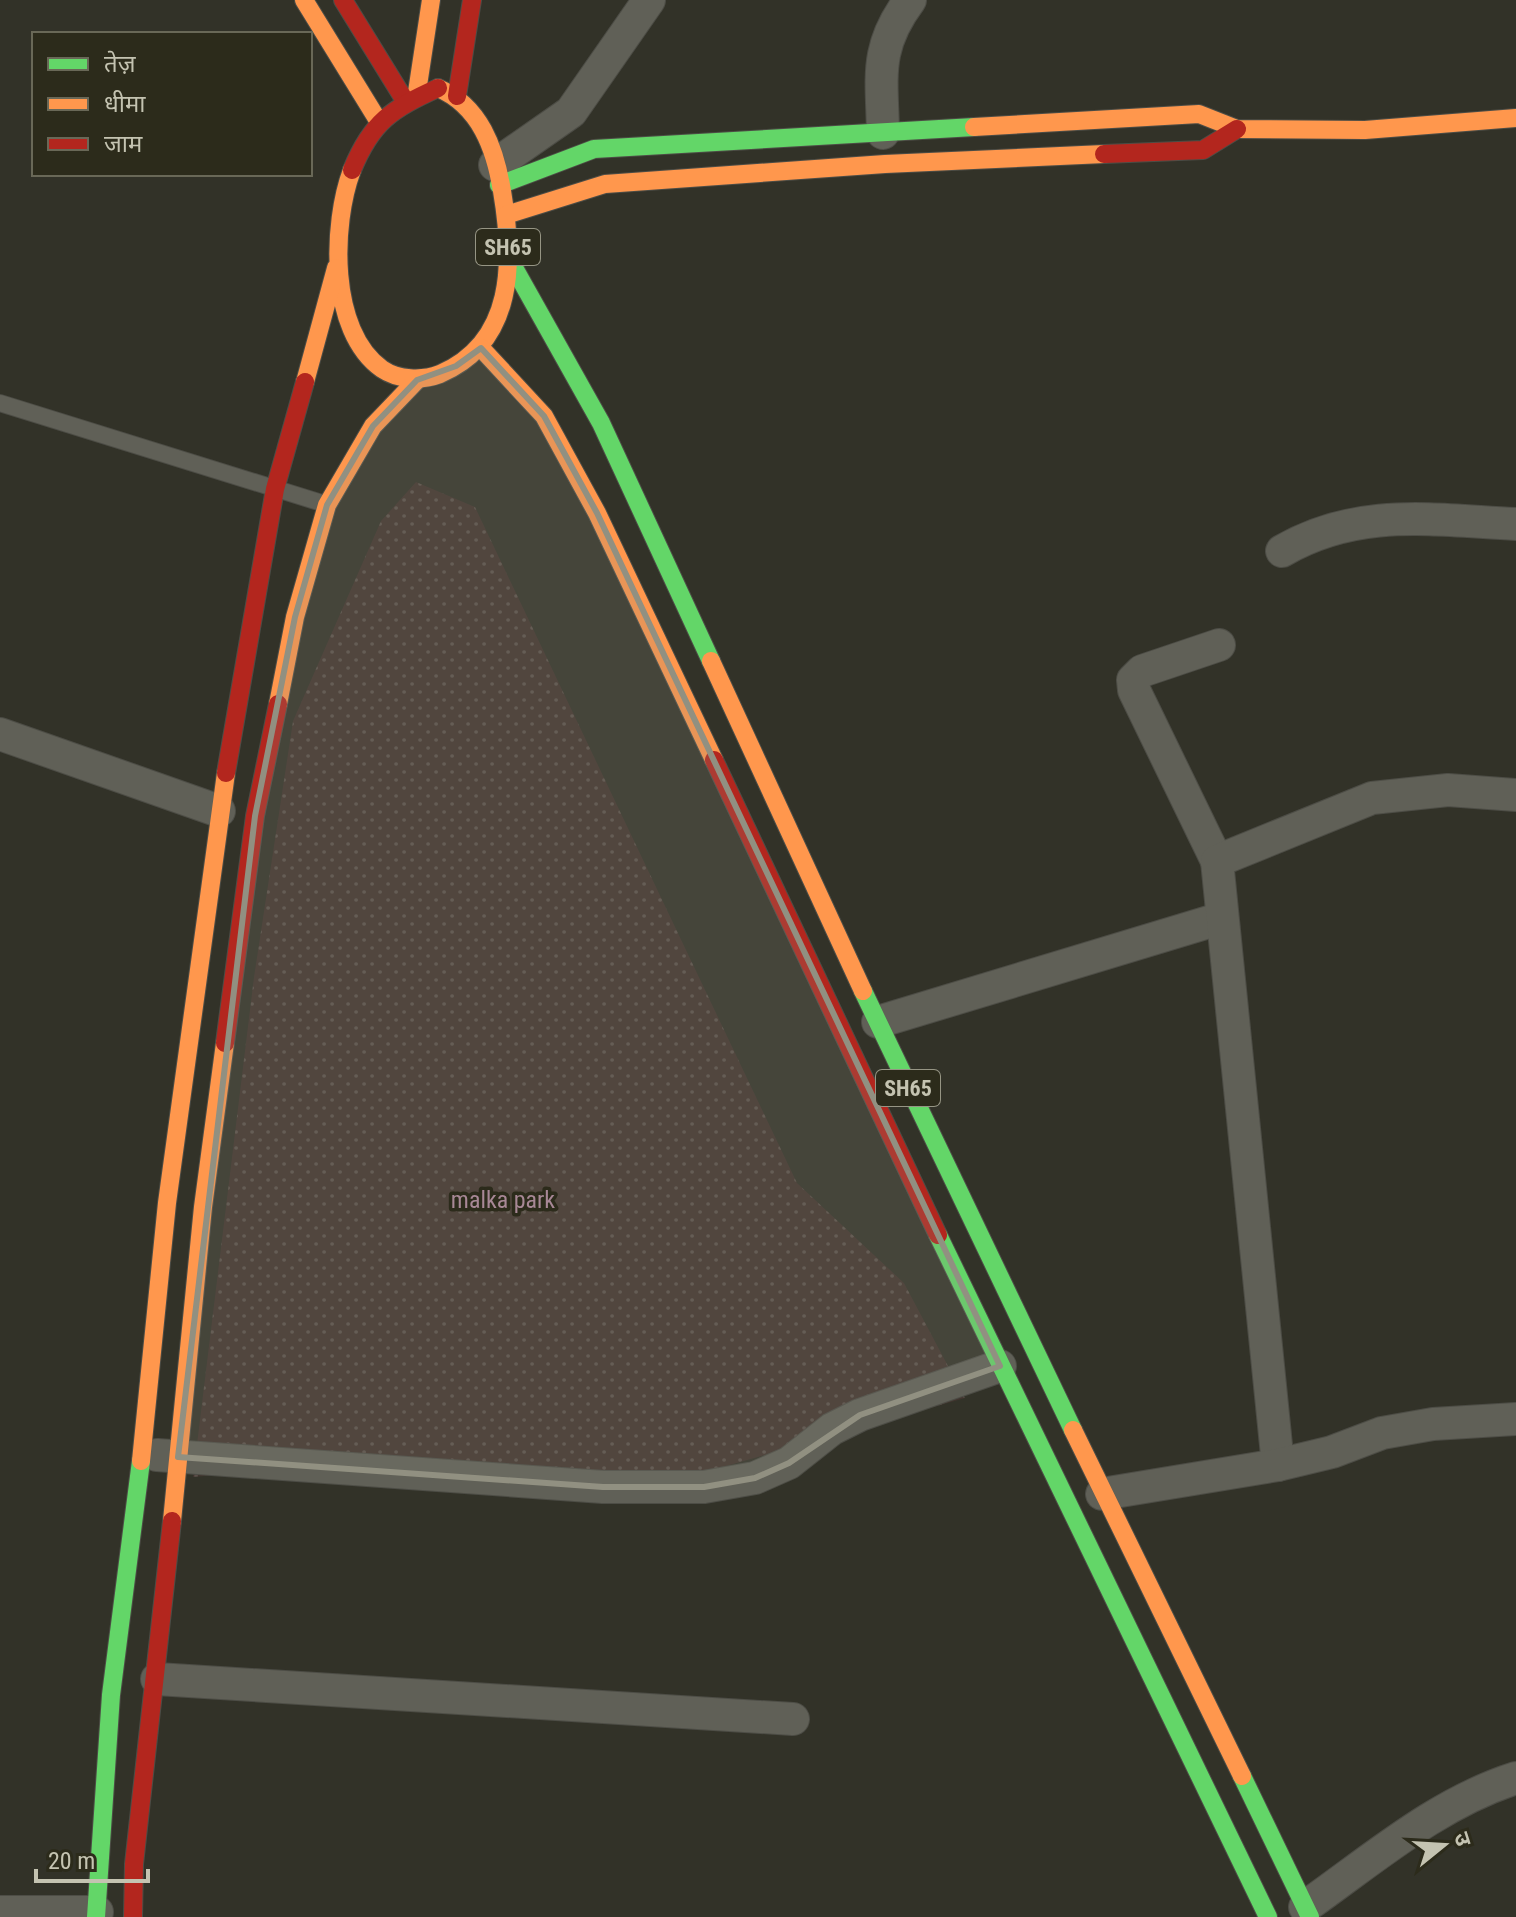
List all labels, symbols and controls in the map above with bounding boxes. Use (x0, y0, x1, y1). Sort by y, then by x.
legend (32, 32, 312, 176)
text: तेज़ (104, 50, 137, 78)
text: धीमा (104, 90, 146, 118)
text: जाम (104, 130, 143, 158)
road number: SH65 (476, 229, 540, 265)
road number: SH65 (876, 1070, 940, 1106)
park label: malka park (451, 1186, 555, 1214)
north arrow (1404, 1805, 1484, 1885)
text: उ (1449, 1829, 1477, 1850)
scale bar (36, 1833, 148, 1883)
text: 20 m (48, 1847, 95, 1875)

